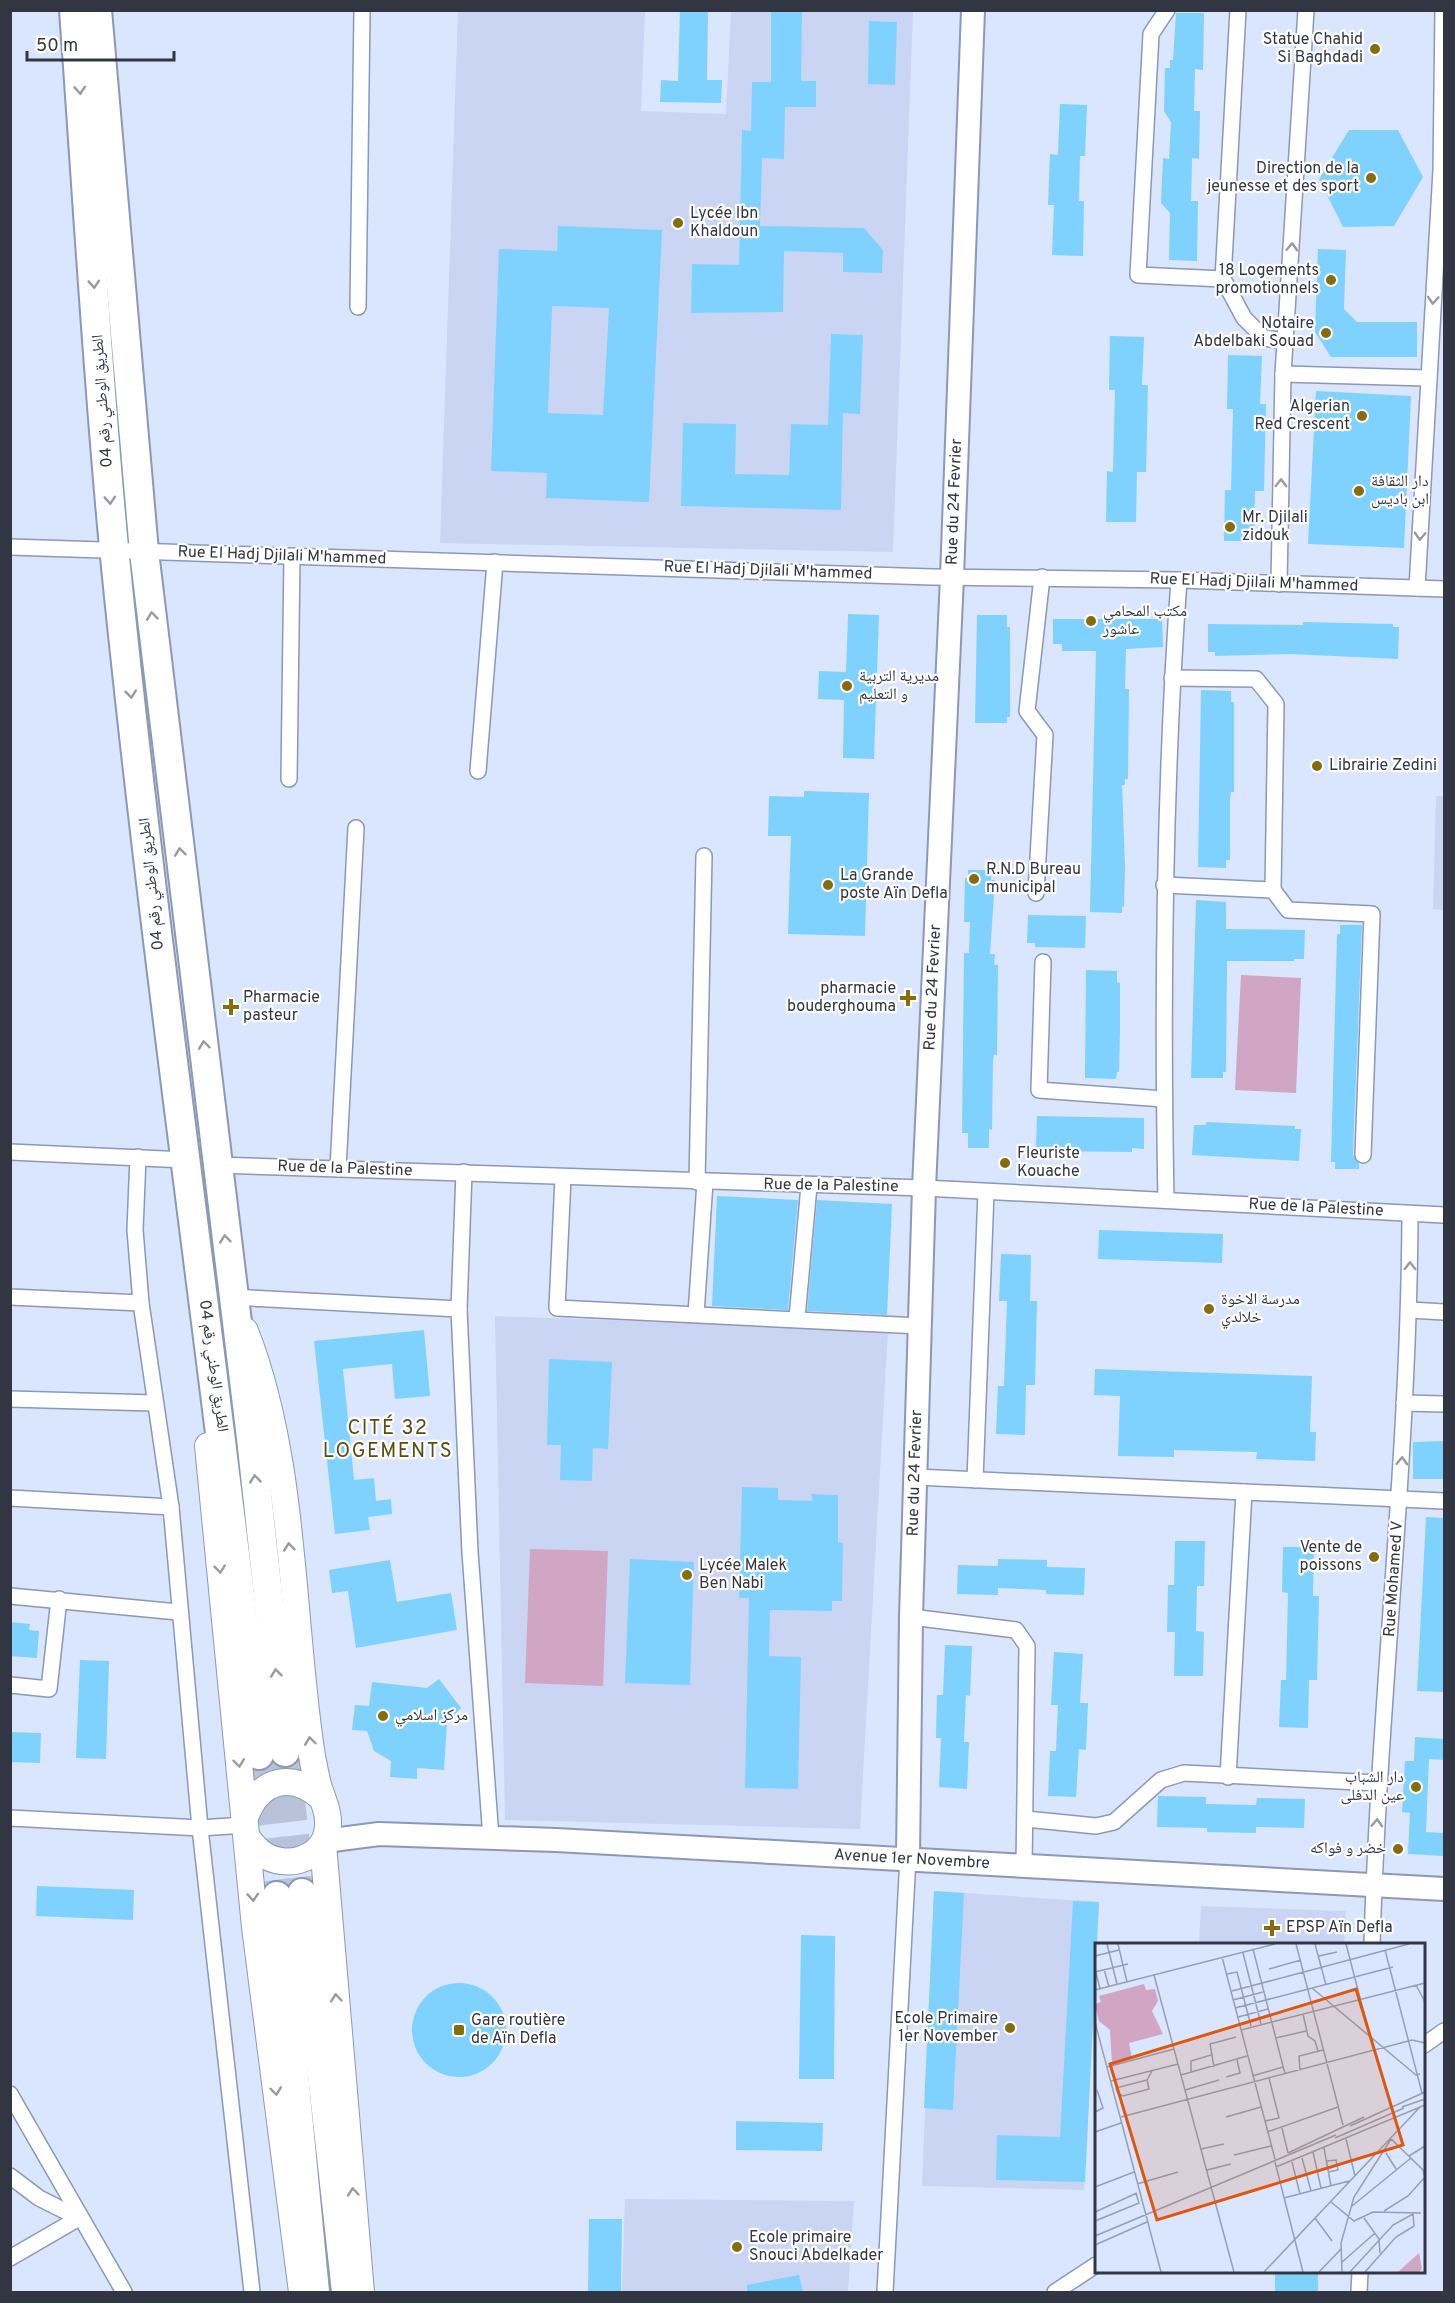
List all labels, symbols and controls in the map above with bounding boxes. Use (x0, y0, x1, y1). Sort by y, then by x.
scale bar (27, 24, 174, 62)
place label: Statue Chahid Si Baghdadi (1263, 30, 1363, 68)
text: 50 m (36, 35, 78, 58)
marker: Statue Chahid Si Baghdadi (1368, 42, 1382, 56)
one-way arrow (73, 85, 86, 94)
place label: Direction de la jeunesse et des sport (1206, 159, 1359, 197)
marker: Direction de la jeunesse et des sport (1364, 171, 1378, 185)
place label: Lycée Ibn Khaldoun (690, 204, 758, 242)
marker: Lycée Ibn Khaldoun (671, 216, 685, 230)
one-way arrow (1285, 242, 1298, 251)
place label: 18 Logements promotionnels (1215, 261, 1319, 299)
marker: 18 Logements promotionnels (1324, 273, 1338, 287)
one-way arrow (87, 280, 100, 289)
one-way arrow (1426, 295, 1439, 304)
place label: Notaire Abdelbaki Souad (1193, 314, 1314, 352)
marker: Notaire Abdelbaki Souad (1319, 326, 1333, 340)
street label: الطريق الوطني رقم 04 (88, 334, 119, 468)
place label: Algerian Red Crescent (1254, 397, 1350, 435)
marker: Algerian Red Crescent (1355, 409, 1369, 423)
street label: Rue du 24 Fevrier (942, 438, 967, 565)
place label: دار الثقافة ابن باديس (1371, 472, 1429, 510)
one-way arrow (1275, 479, 1287, 488)
marker: دار الثقافة ابن باديس (1352, 484, 1366, 498)
one-way arrow (103, 495, 116, 504)
place label: Mr. Djilali zidouk (1242, 508, 1308, 546)
marker: Mr. Djilali zidouk (1223, 520, 1237, 534)
one-way arrow (1413, 532, 1426, 541)
street label: Rue El Hadj Djilali M'hammed (177, 542, 387, 570)
street label: Rue El Hadj Djilali M'hammed (663, 557, 873, 585)
street label: Rue El Hadj Djilali M'hammed (1149, 569, 1359, 597)
place label: مكتب المحامي عاشور (1102, 602, 1187, 640)
one-way arrow (146, 612, 158, 621)
marker: مكتب المحامي عاشور (1084, 614, 1098, 628)
place label: مديرية التربية و التعليم (859, 667, 939, 705)
marker: مديرية التربية و التعليم (840, 679, 854, 693)
one-way arrow (124, 689, 137, 698)
place label: Librairie Zedini (1329, 756, 1437, 776)
marker: Librairie Zedini (1310, 759, 1324, 773)
street label: الطريق الوطني رقم 04 (135, 817, 170, 951)
one-way arrow (174, 847, 187, 856)
place label: R.N.D Bureau municipal (986, 860, 1081, 898)
place label: La Grande poste Aïn Defla (840, 866, 948, 904)
marker: R.N.D Bureau municipal (967, 872, 981, 886)
marker: La Grande poste Aïn Defla (821, 878, 835, 892)
street label: Rue du 24 Fevrier (920, 924, 946, 1051)
place label: pharmacie bouderghouma (787, 979, 896, 1017)
place label: Pharmacie pasteur (243, 988, 320, 1026)
marker: pharmacie bouderghouma (901, 991, 915, 1005)
marker: Pharmacie pasteur (224, 1000, 238, 1014)
one-way arrow (198, 1041, 211, 1050)
place label: Fleuriste Kouache (1017, 1144, 1080, 1182)
marker: Fleuriste Kouache (998, 1156, 1012, 1170)
street label: Rue de la Palestine (277, 1157, 413, 1181)
street label: Rue de la Palestine (763, 1175, 899, 1197)
street label: Rue de la Palestine (1248, 1194, 1384, 1222)
one-way arrow (219, 1234, 232, 1244)
one-way arrow (1404, 1262, 1416, 1271)
place label: مدرسة الاخوة خلالدي (1221, 1290, 1300, 1329)
street label: الطريق الوطني رقم 04 (193, 1299, 232, 1434)
marker: مدرسة الاخوة خلالدي (1202, 1302, 1216, 1316)
street label: Rue du 24 Fevrier (903, 1410, 927, 1537)
district label: CITÉ 32 LOGEMENTS (323, 1414, 453, 1465)
one-way arrow (1395, 1456, 1408, 1465)
one-way arrow (249, 1474, 262, 1483)
street label: Rue Mohamed V (1380, 1520, 1408, 1638)
place label: Vente de poissons (1300, 1538, 1362, 1576)
one-way arrow (283, 1542, 295, 1551)
marker: Vente de poissons (1367, 1550, 1381, 1564)
place label: Lycée Malek Ben Nabi (699, 1556, 787, 1594)
one-way arrow (214, 1564, 226, 1574)
marker: Lycée Malek Ben Nabi (680, 1568, 694, 1582)
one-way arrow (270, 1668, 283, 1677)
place label: مركز اسلامي (395, 1706, 468, 1727)
marker: مركز اسلامي (376, 1709, 390, 1723)
one-way arrow (305, 1736, 317, 1745)
one-way arrow (232, 1759, 245, 1768)
place label: دار الشباب عين الدفلى (1341, 1768, 1404, 1806)
marker: دار الشباب عين الدفلى (1409, 1780, 1423, 1794)
one-way arrow (1370, 1819, 1383, 1828)
place label: خضر و فواكه (1310, 1839, 1386, 1859)
marker: خضر و فواكه (1391, 1842, 1405, 1856)
street label: Avenue 1er Novembre (833, 1845, 990, 1874)
one-way arrow (246, 1893, 259, 1902)
place label: EPSP Aïn Defla (1286, 1918, 1393, 1938)
marker: EPSP Aïn Defla (1263, 1919, 1281, 1937)
inset map (1095, 1943, 1425, 2273)
one-way arrow (330, 1993, 343, 2003)
place label: Ecole Primaire 1er November (895, 2009, 998, 2047)
place label: Gare routière de Aïn Defla (471, 2011, 565, 2049)
marker: Ecole Primaire 1er November (1003, 2021, 1017, 2035)
marker: Gare routière de Aïn Defla (452, 2023, 466, 2037)
one-way arrow (269, 2086, 282, 2095)
one-way arrow (347, 2188, 360, 2197)
place label: Ecole primaire Snouci Abdelkader (749, 2228, 884, 2266)
marker: Ecole primaire Snouci Abdelkader (730, 2240, 744, 2254)

